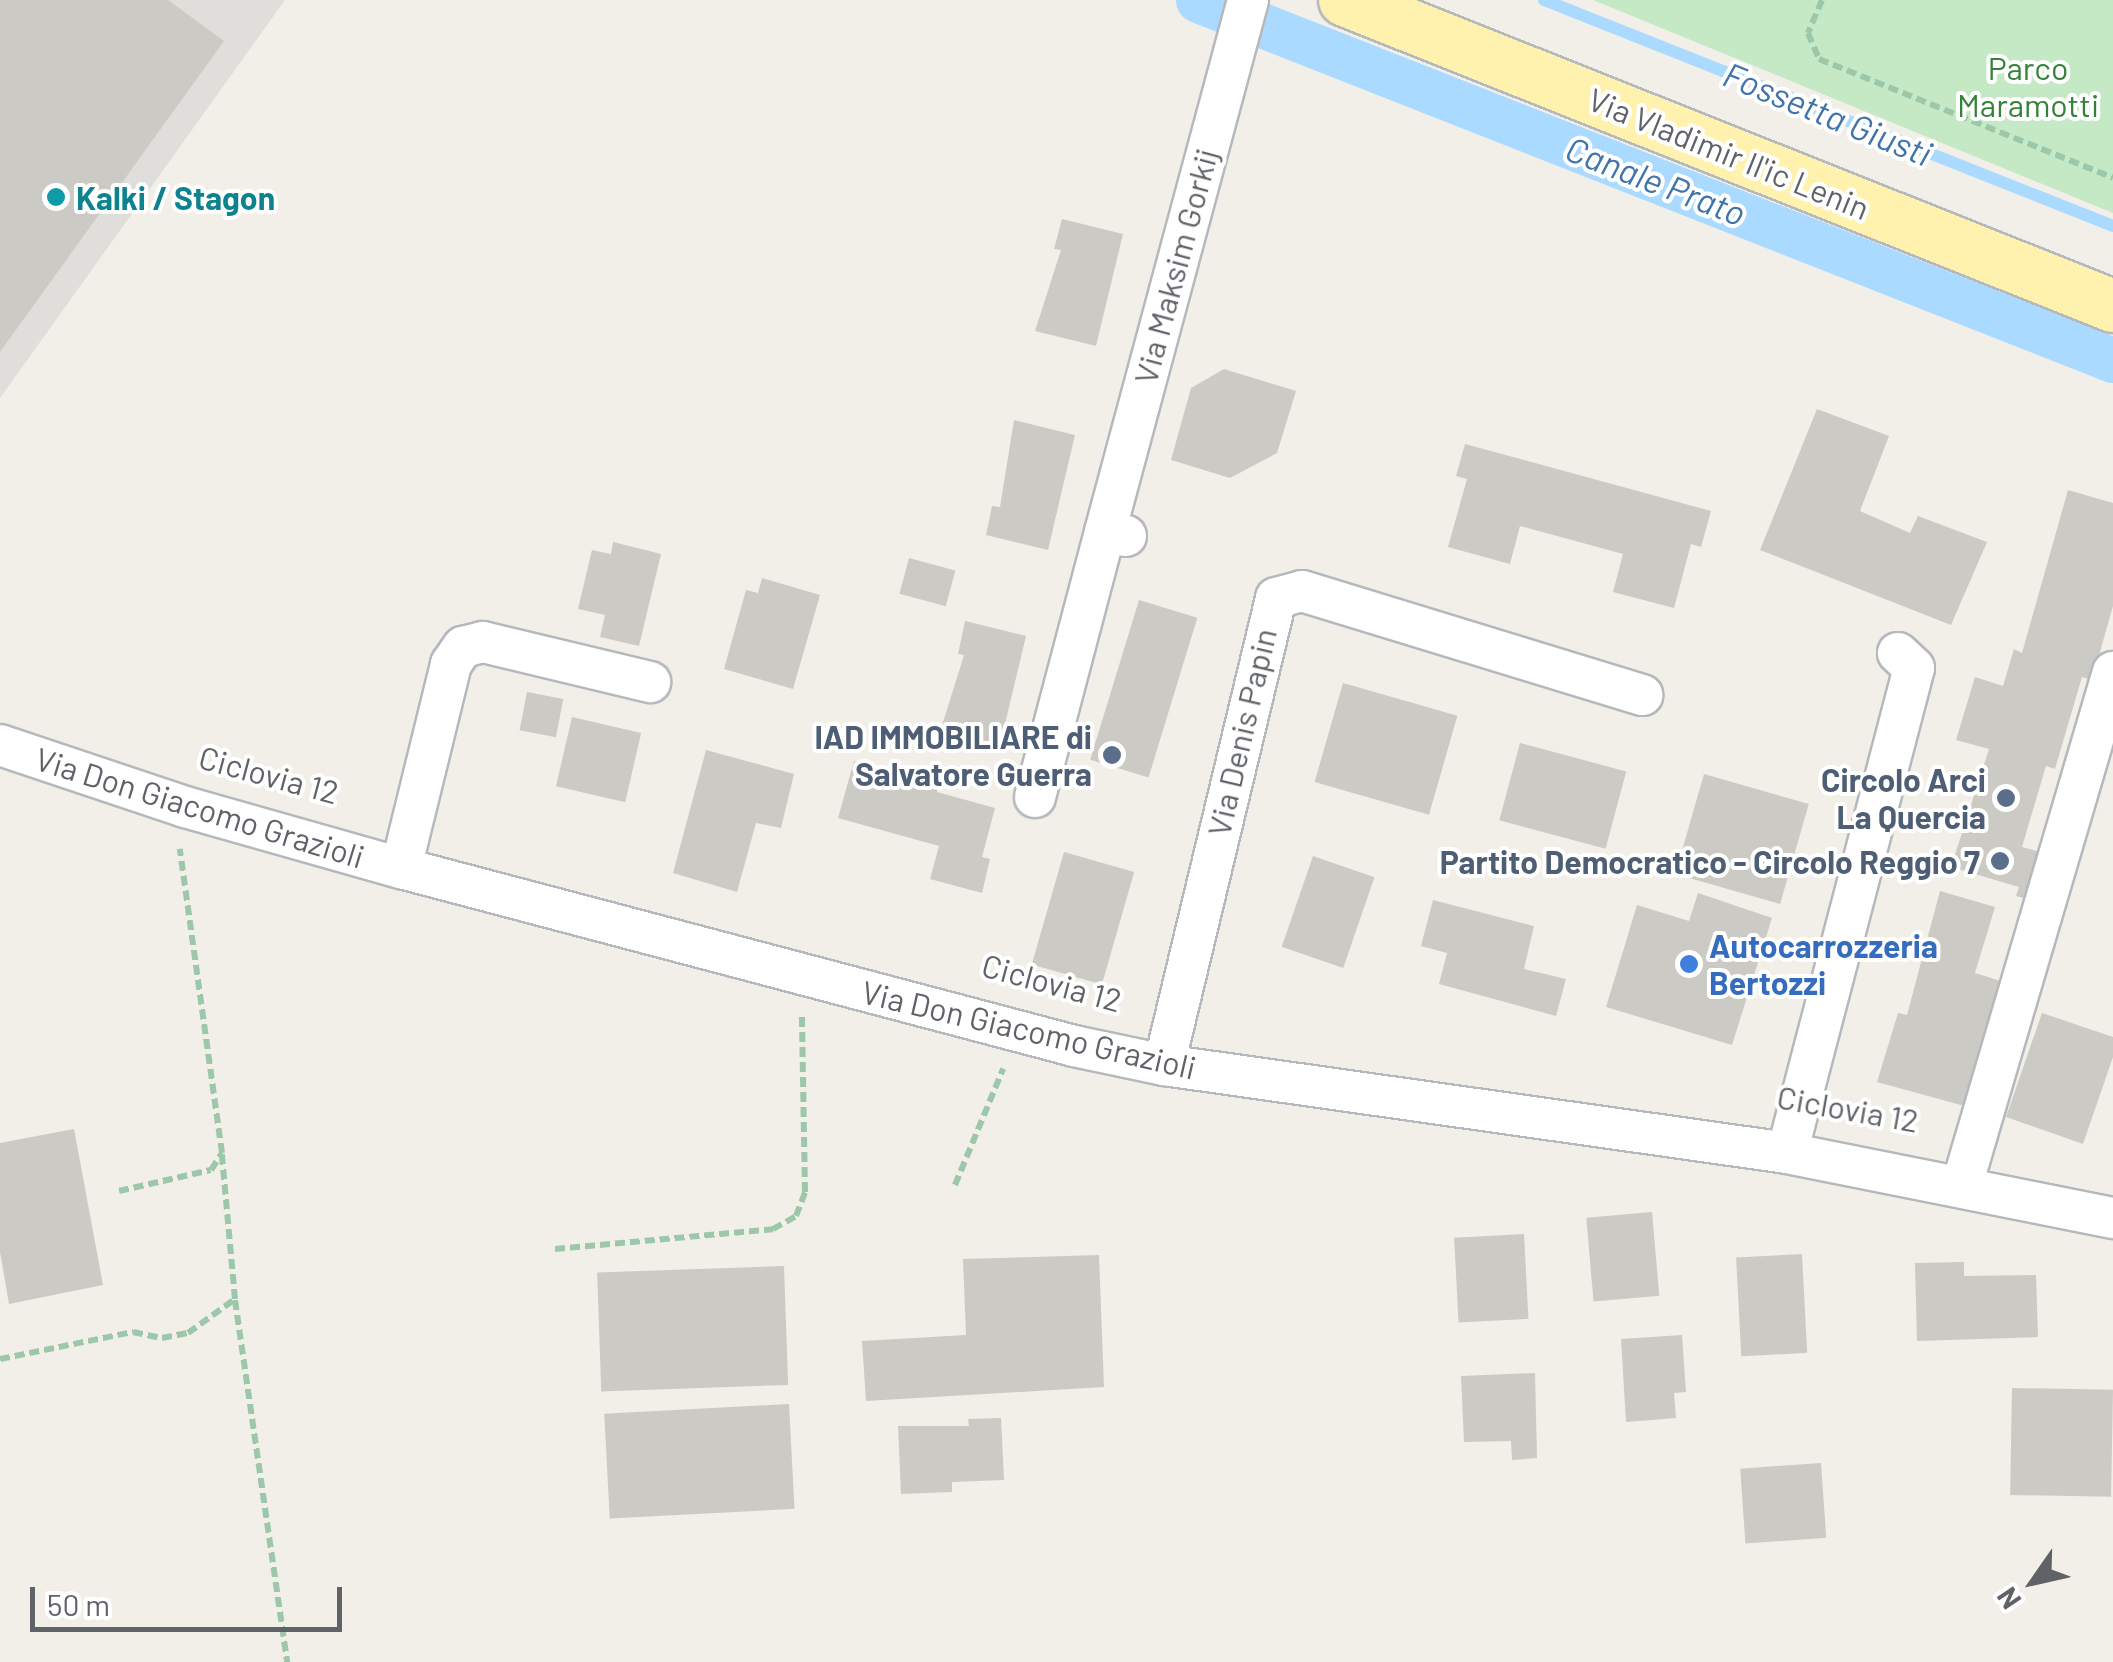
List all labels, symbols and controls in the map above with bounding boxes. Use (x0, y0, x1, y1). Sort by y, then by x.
park label: Parco Maramotti (1957, 49, 2099, 124)
water label: Fossetta Giusti (1718, 52, 1938, 174)
street label: Via Vladimir Il'ic Lenin (1583, 79, 1875, 227)
water label: Canale Prato (1560, 126, 1752, 234)
street label: Via Maksim Gorkij (1125, 144, 1225, 388)
place label: Kalki / Stagon (76, 178, 275, 216)
marker: Kalki / Stagon (45, 186, 67, 208)
street label: Via Denis Papin (1198, 624, 1284, 840)
place label: IAD IMMOBILIARE di Salvatore Guerra (814, 718, 1092, 793)
street label: Ciclovia 12 (195, 737, 343, 811)
street label: Via Don Giacomo Grazioli (31, 739, 369, 875)
marker: IAD IMMOBILIARE di Salvatore Guerra (1101, 744, 1123, 766)
place label: Circolo Arci La Quercia (1821, 761, 1986, 836)
marker: Circolo Arci La Quercia (1995, 787, 2017, 809)
place label: Partito Democratico - Circolo Reggio 7 (1440, 842, 1980, 880)
marker: Partito Democratico - Circolo Reggio 7 (1989, 850, 2011, 872)
place label: Autocarrozzeria Bertozzi (1709, 927, 1938, 1002)
street label: Ciclovia 12 (978, 945, 1126, 1019)
marker: Autocarrozzeria Bertozzi (1678, 953, 1700, 975)
street label: Via Don Giacomo Grazioli (858, 972, 1200, 1086)
street label: Ciclovia 12 (1774, 1077, 1922, 1139)
north arrow (1983, 1532, 2083, 1632)
scale bar (35, 1567, 348, 1629)
text: N (1989, 1582, 2027, 1616)
text: 50 m (47, 1586, 110, 1622)

